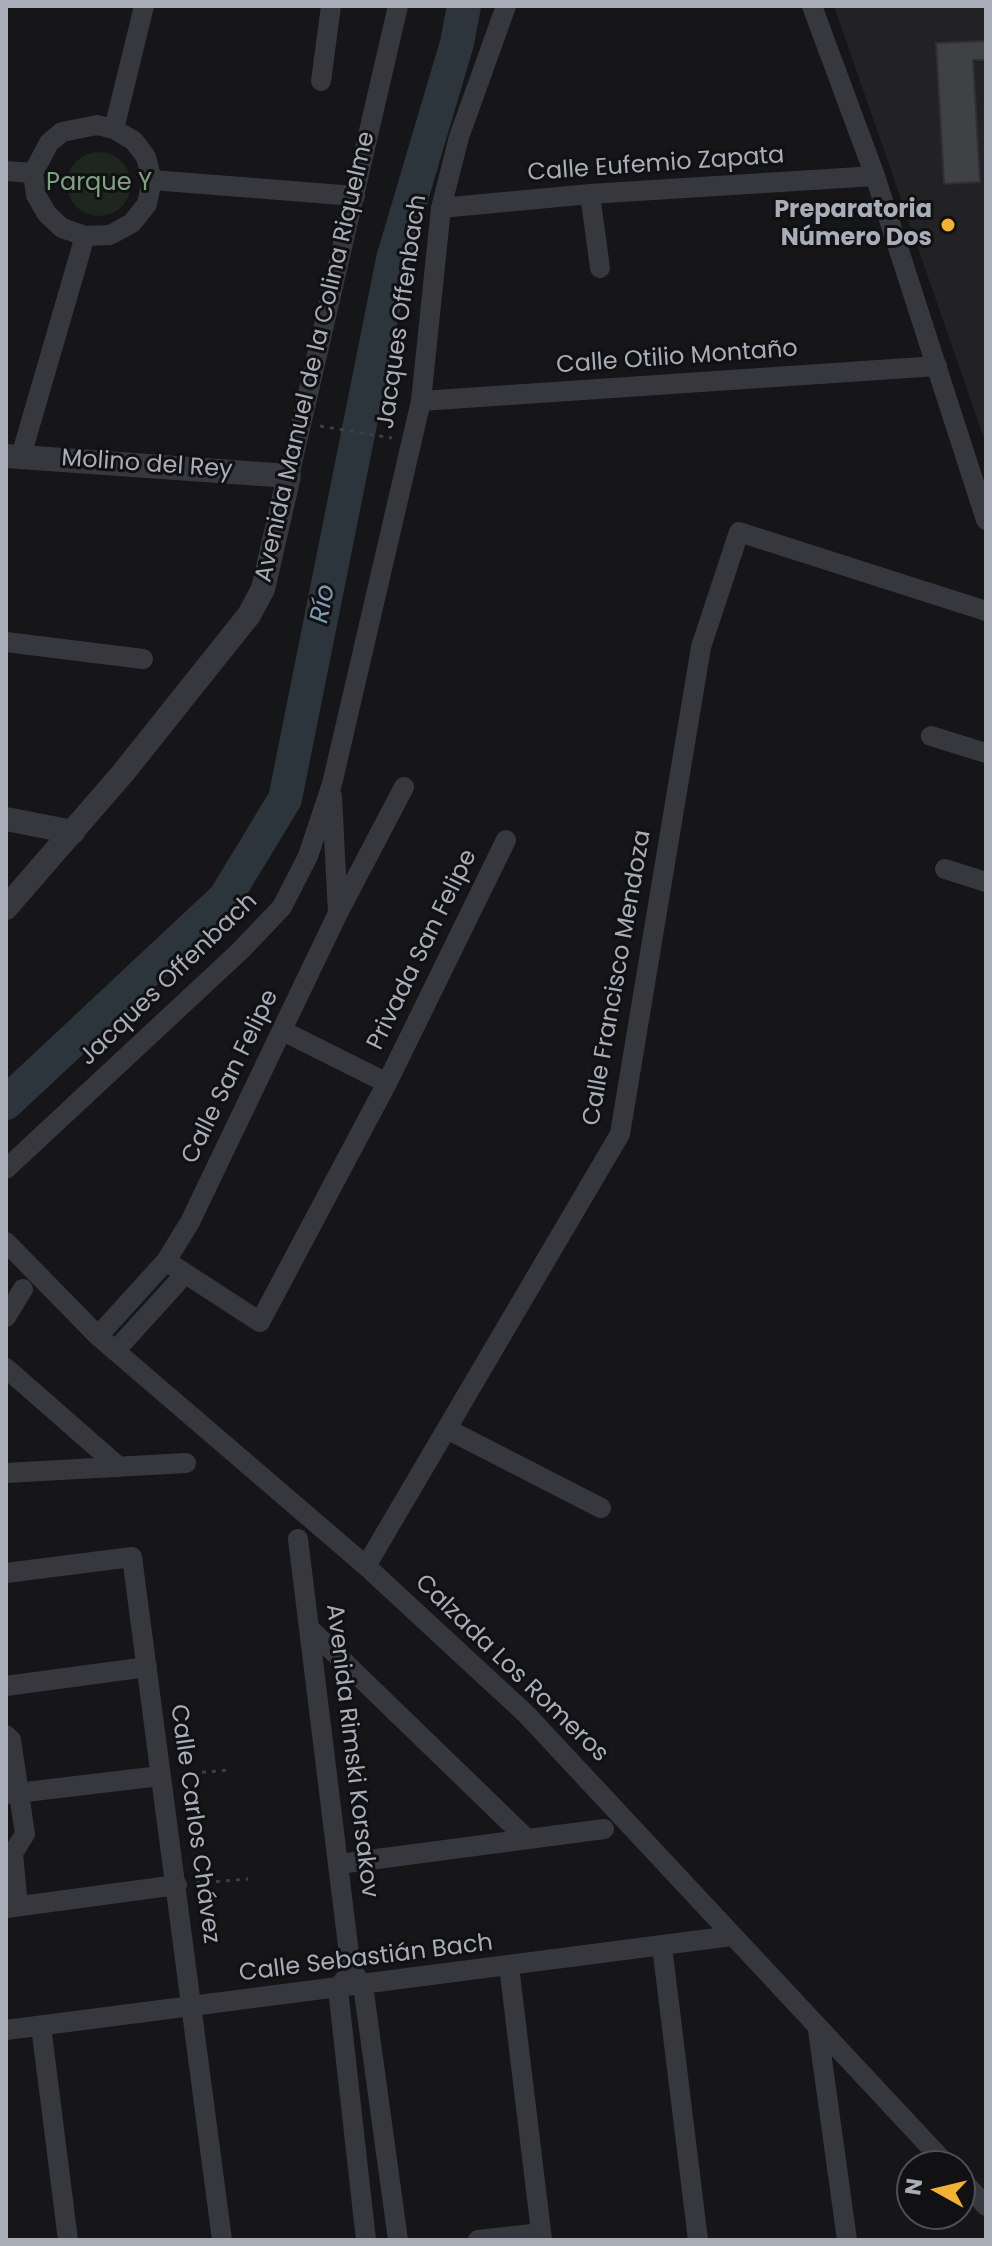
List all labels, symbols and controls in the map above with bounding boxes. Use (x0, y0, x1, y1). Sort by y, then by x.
street label: Avenida Manuel de la Colina Riquelme (250, 129, 382, 585)
street label: Calle Eufemio Zapata (527, 142, 785, 188)
park label: Parque Y (46, 170, 152, 198)
street label: Jacques Offenbach (372, 193, 434, 431)
place label: Preparatoria Número Dos (774, 197, 932, 253)
marker: Preparatoria Número Dos (939, 216, 957, 234)
street label: Calle Otilio Montaño (555, 335, 799, 381)
street label: Molino del Rey (61, 445, 233, 485)
water label: Río (305, 582, 343, 626)
street label: Calle Francisco Mendoza (578, 828, 658, 1128)
street label: Privada San Felipe (362, 845, 484, 1055)
street label: Jacques Offenbach (74, 888, 264, 1072)
street label: Calle San Felipe (176, 985, 286, 1169)
street label: Calzada Los Romeros (408, 1569, 614, 1769)
street label: Avenida Rimski Korsakov (319, 1603, 383, 1899)
street label: Calle Carlos Chávez (163, 1703, 225, 1945)
street label: Calle Sebastián Bach (238, 1929, 494, 1989)
north arrow (896, 2150, 976, 2230)
text: N (897, 2177, 930, 2197)

